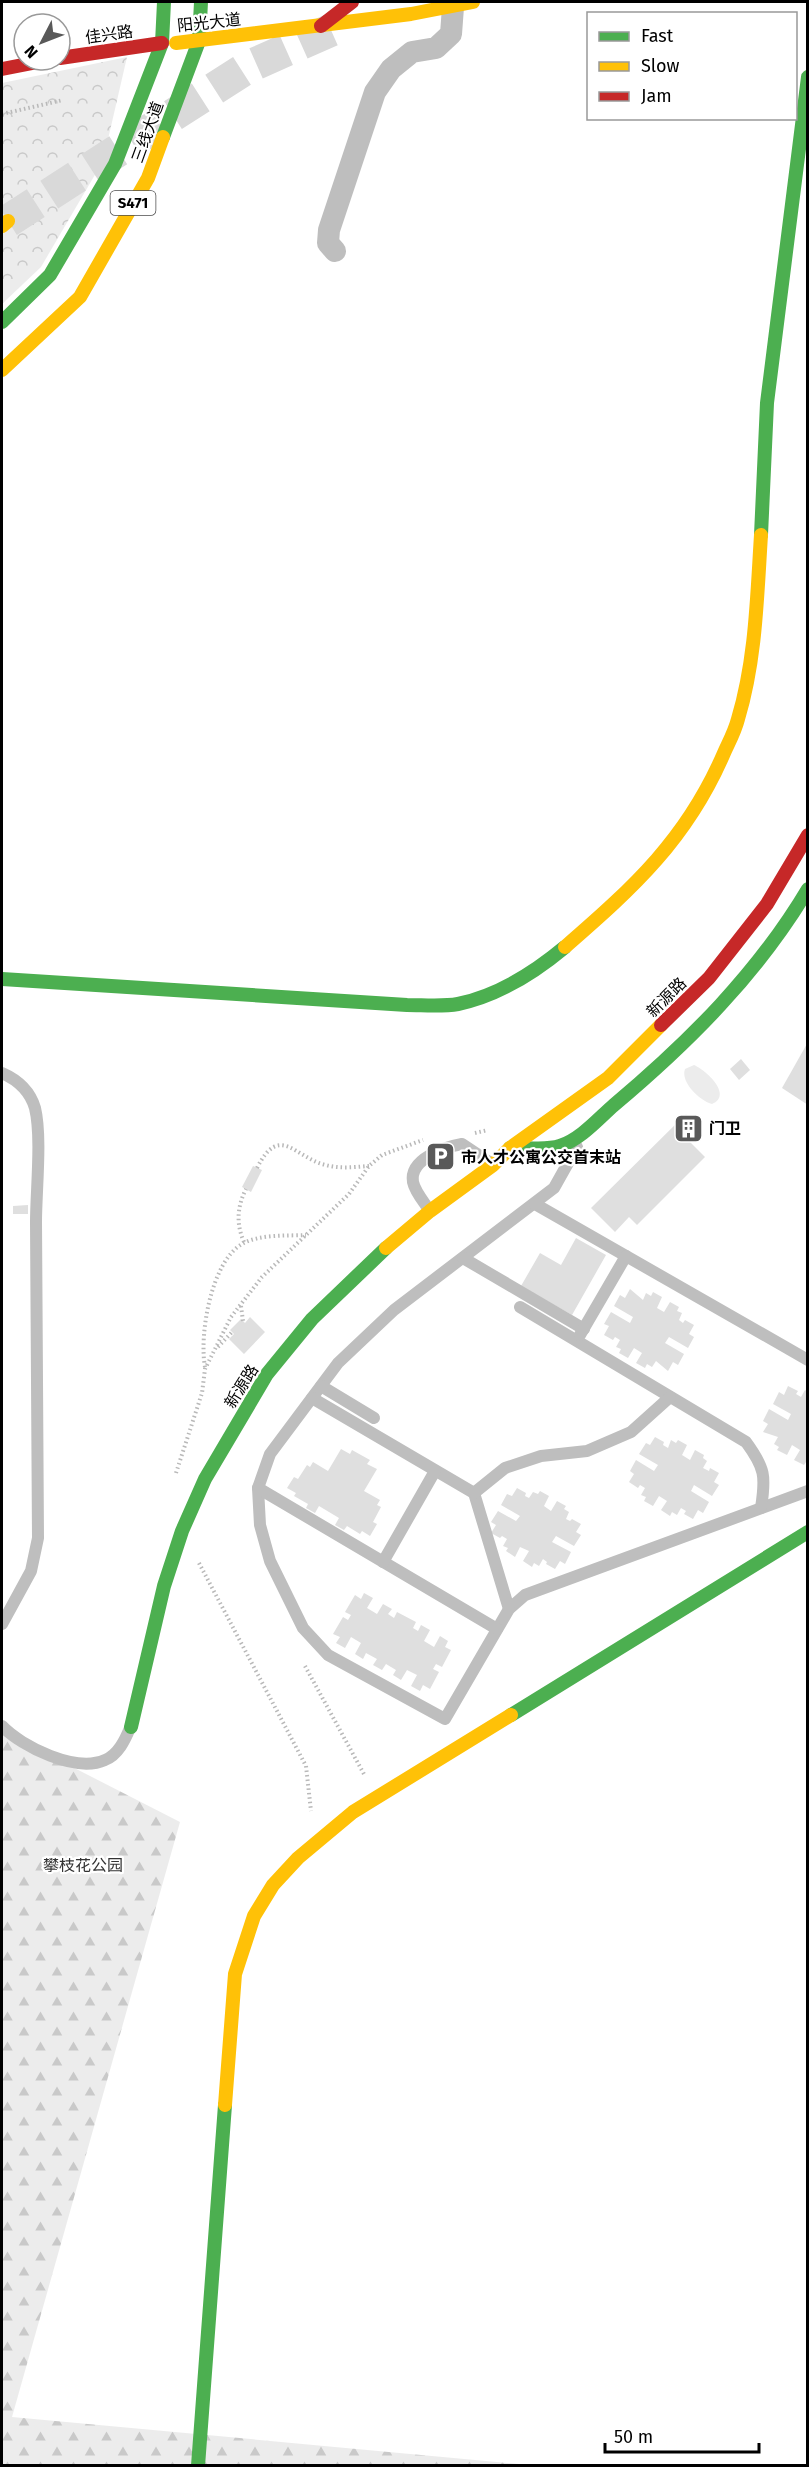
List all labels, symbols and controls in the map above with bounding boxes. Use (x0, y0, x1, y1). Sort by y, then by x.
street label: 阳光大道 (176, 10, 242, 35)
north arrow (12, 12, 72, 72)
legend (587, 12, 797, 120)
street label: 佳兴路 (84, 22, 134, 47)
text: Fast (641, 25, 674, 47)
text: N (21, 41, 42, 62)
text: Slow (641, 55, 680, 77)
text: Jam (641, 85, 672, 107)
street label: 三线大道 (128, 99, 167, 165)
road number: S471 (110, 191, 156, 215)
street label: 新源路 (643, 974, 690, 1021)
building icon: 门卫 (672, 1112, 704, 1144)
place label: 门卫 (709, 1119, 741, 1138)
parking icon: 市人才公寓公交首末站 (424, 1141, 456, 1173)
place label: 市人才公寓公交首末站 (461, 1148, 621, 1167)
street label: 新源路 (221, 1361, 262, 1412)
park label: 攀枝花公园 (43, 1856, 123, 1875)
scale bar (605, 2416, 760, 2454)
text: 50 m (614, 2426, 653, 2448)

